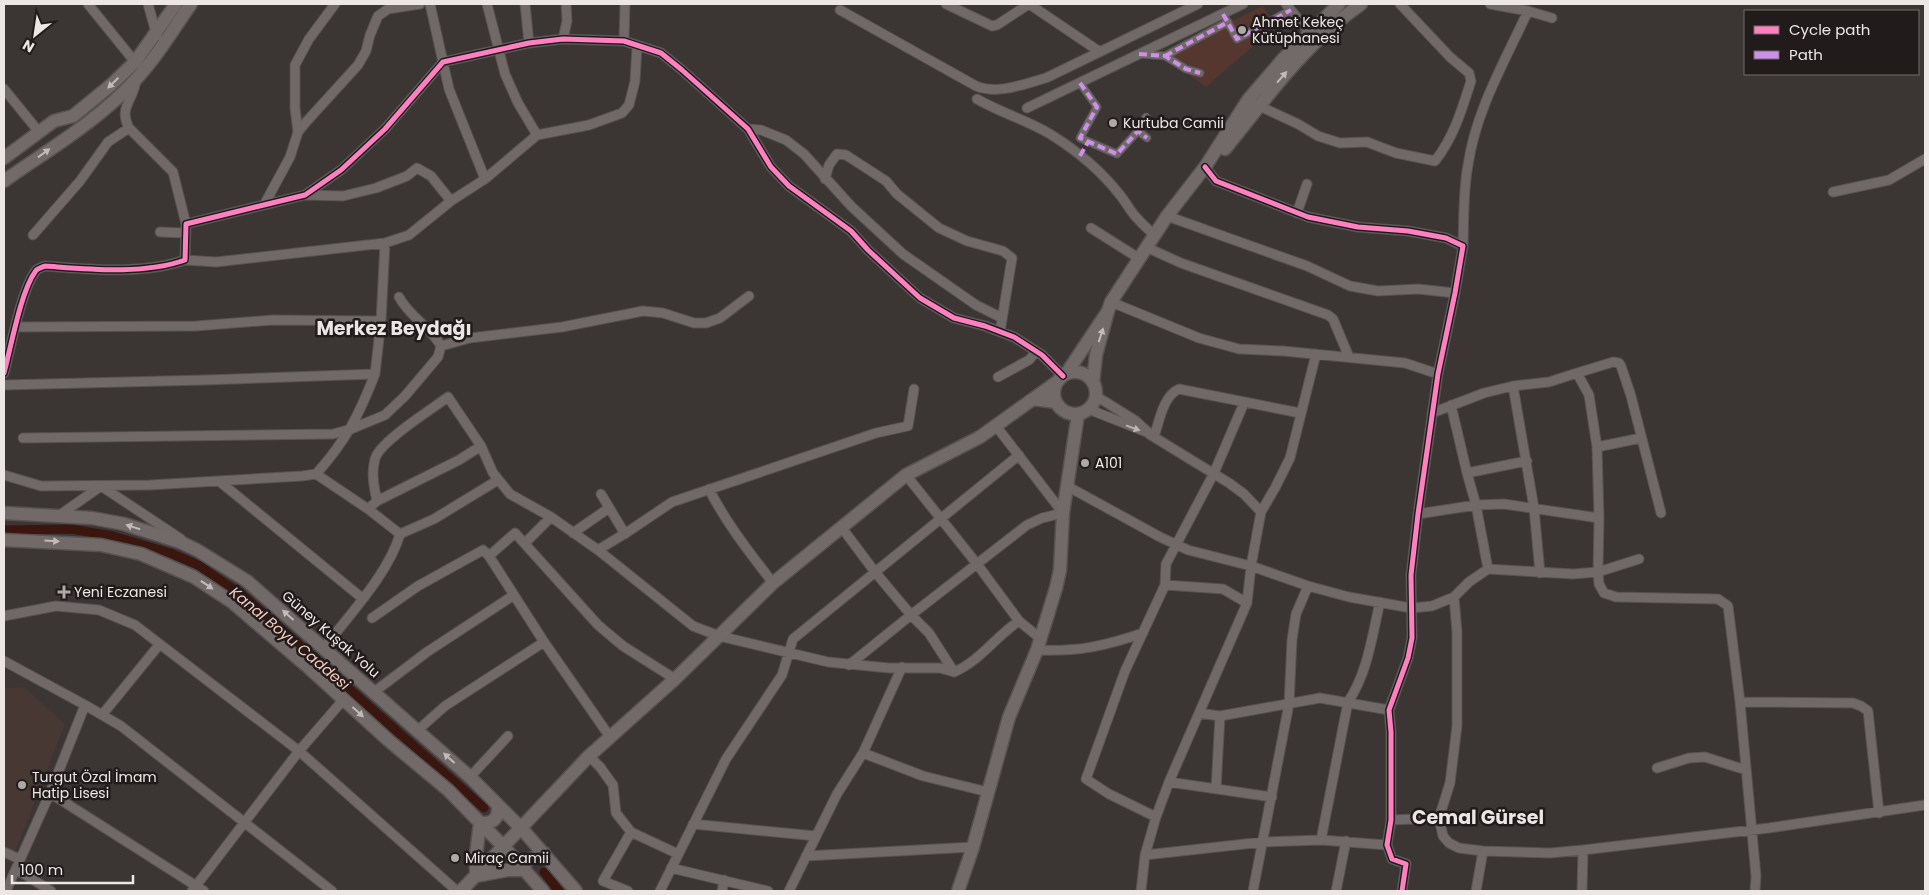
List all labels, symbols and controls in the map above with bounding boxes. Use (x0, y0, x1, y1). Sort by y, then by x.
north arrow (10, 10, 60, 60)
legend (1744, 10, 1919, 75)
place label: Ahmet Kekeç Kütüphanesi (1252, 12, 1344, 48)
text: Cycle path (1789, 19, 1870, 40)
marker: Ahmet Kekeç Kütüphanesi (1236, 24, 1248, 36)
text: N (19, 35, 38, 58)
text: Path (1789, 44, 1823, 65)
one-way arrow (1276, 71, 1287, 83)
one-way arrow (108, 77, 120, 89)
place label: Kurtuba Camii (1123, 113, 1224, 133)
marker: Kurtuba Camii (1107, 117, 1119, 129)
one-way arrow (37, 148, 51, 158)
district label: Merkez Beydağı (316, 315, 472, 342)
one-way arrow (1097, 327, 1105, 342)
one-way arrow (1126, 424, 1141, 432)
place label: A101 (1095, 453, 1122, 473)
marker: A101 (1079, 457, 1091, 469)
one-way arrow (126, 522, 141, 530)
one-way arrow (45, 538, 61, 546)
one-way arrow (200, 580, 213, 590)
water label: Kanal Boyu Caddesi (225, 581, 355, 695)
place label: Yeni Eczanesi (74, 582, 167, 602)
marker: Yeni Eczanesi (58, 586, 70, 598)
street label: Güney Kuşak Yolu (278, 586, 384, 682)
one-way arrow (281, 610, 294, 621)
one-way arrow (351, 706, 364, 717)
one-way arrow (444, 752, 456, 764)
place label: Turgut Özal İmam Hatip Lisesi (32, 767, 157, 803)
marker: Turgut Özal İmam Hatip Lisesi (16, 779, 28, 791)
district label: Cemal Gürsel (1412, 804, 1544, 831)
place label: Miraç Camii (465, 848, 549, 868)
scale bar (12, 852, 134, 884)
marker: Miraç Camii (449, 852, 461, 864)
text: 100 m (20, 859, 63, 880)

